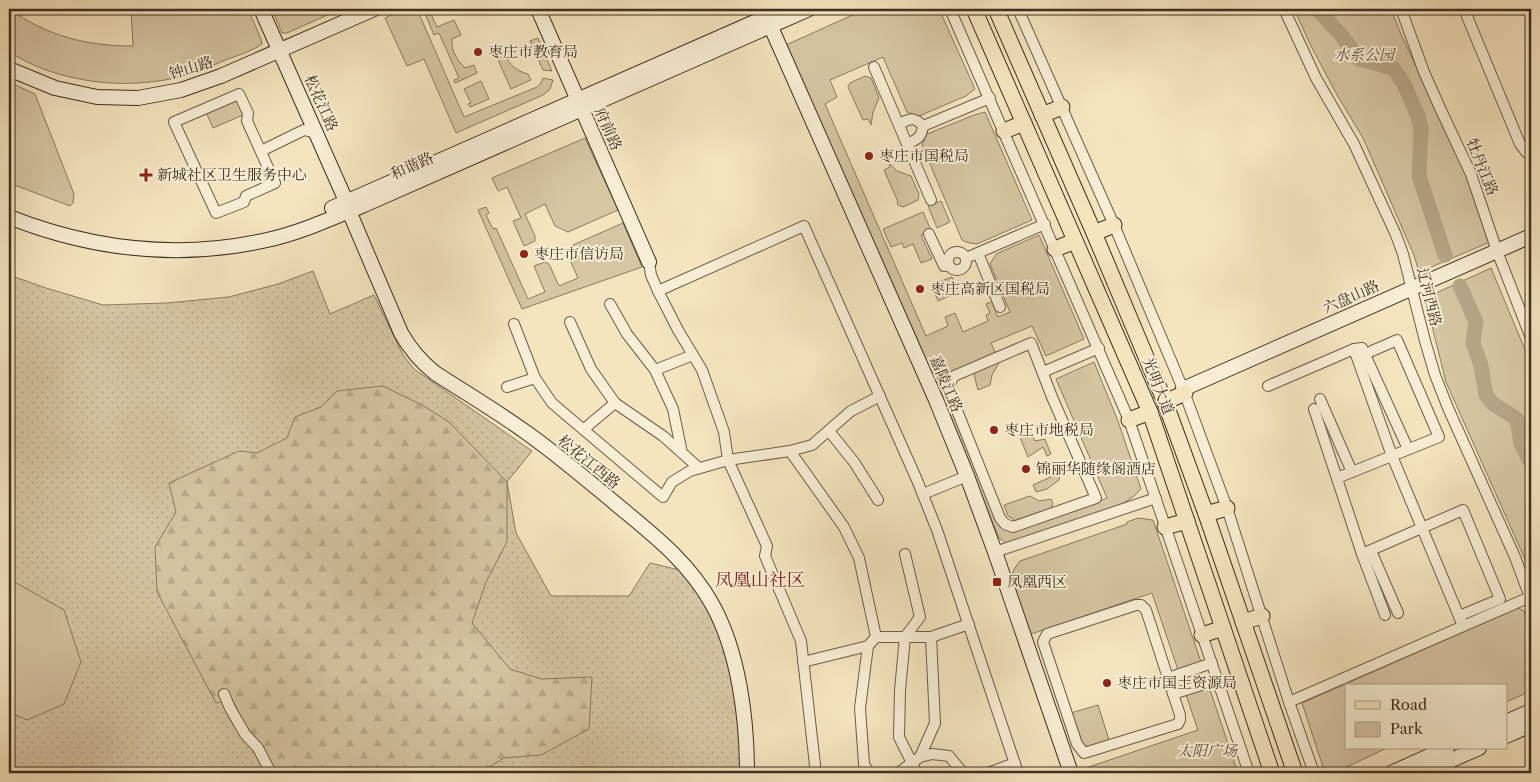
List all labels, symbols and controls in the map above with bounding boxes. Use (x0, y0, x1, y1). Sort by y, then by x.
place label: 枣庄市教育局 (488, 42, 578, 61)
park label: 水系公园 (1334, 45, 1396, 64)
marker: 枣庄市教育局 (472, 46, 484, 58)
street label: 钟山路 (167, 52, 215, 83)
street label: 松花江路 (301, 72, 342, 134)
street label: 府前路 (591, 104, 626, 153)
street label: 牡丹江路 (1462, 135, 1503, 198)
place label: 枣庄市国税局 (879, 146, 969, 165)
street label: 和谐路 (387, 148, 436, 183)
marker: 枣庄市国税局 (863, 150, 875, 162)
place label: 新城社区卫生服务中心 (157, 165, 307, 184)
marker: 新城社区卫生服务中心 (139, 168, 153, 182)
place label: 枣庄市信访局 (534, 244, 624, 263)
marker: 枣庄市信访局 (518, 248, 530, 260)
street label: 辽河西路 (1413, 265, 1446, 328)
street label: 六盘山路 (1320, 276, 1382, 317)
place label: 枣庄高新区国税局 (930, 279, 1050, 298)
marker: 枣庄高新区国税局 (914, 283, 926, 295)
street label: 嘉陵江路 (926, 352, 967, 415)
street label: 光明大道 (1138, 354, 1179, 417)
place label: 枣庄市地税局 (1004, 420, 1094, 439)
marker: 枣庄市地税局 (988, 424, 1000, 436)
street label: 松花江西路 (554, 431, 624, 493)
place label: 锦丽华随缘阁酒店 (1036, 459, 1156, 478)
marker: 锦丽华随缘阁酒店 (1020, 463, 1032, 475)
district label: 凤凰山社区 (715, 569, 805, 591)
place label: 凤凰西区 (1007, 572, 1067, 591)
marker: 凤凰西区 (991, 576, 1003, 588)
place label: 枣庄市国土资源局 (1117, 673, 1237, 692)
marker: 枣庄市国土资源局 (1101, 677, 1113, 689)
legend (1345, 684, 1508, 750)
text: Road (1390, 695, 1427, 714)
text: Park (1390, 719, 1424, 738)
park label: 太阳广场 (1177, 741, 1239, 760)

